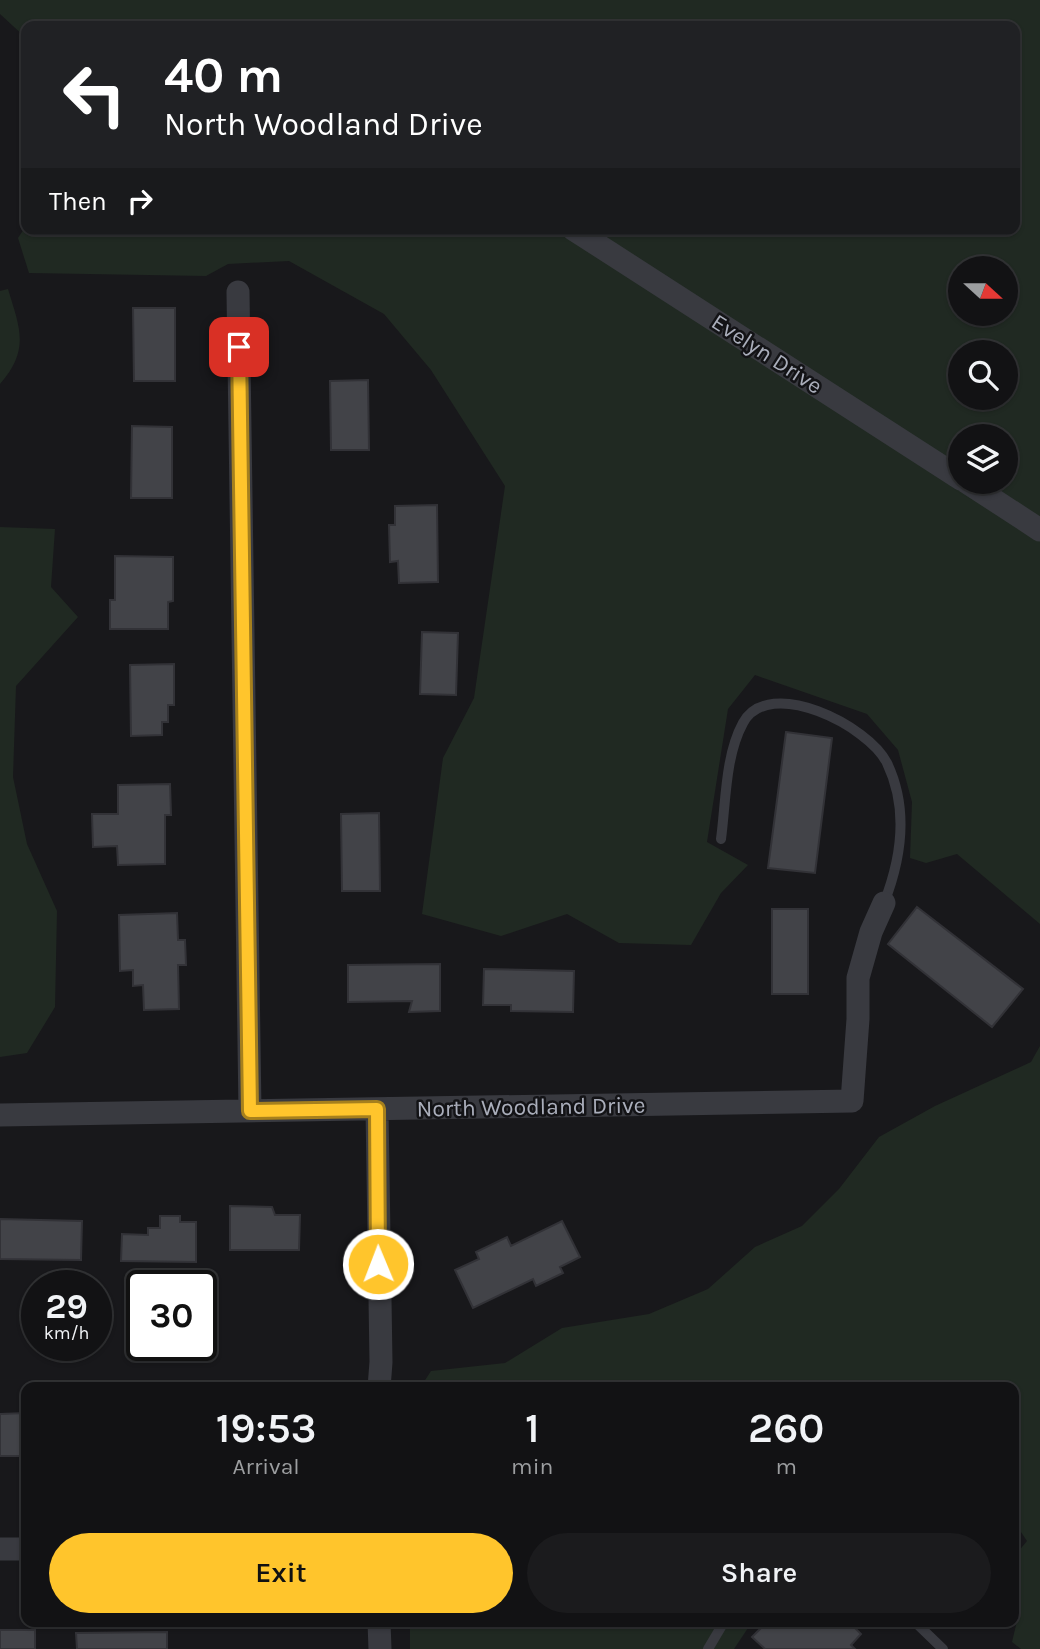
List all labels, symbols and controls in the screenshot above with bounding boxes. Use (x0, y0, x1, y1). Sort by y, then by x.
text: 40 m (164, 47, 283, 104)
icon: left (49, 49, 140, 140)
text: North Woodland Drive (164, 106, 483, 143)
icon: right (121, 182, 159, 220)
text: Then (49, 186, 107, 217)
north arrow (948, 256, 1018, 326)
map controls (948, 256, 1018, 494)
street label: Evelyn Drive (707, 308, 827, 400)
pin (209, 317, 269, 377)
icon: arrive (220, 328, 258, 366)
button: search (948, 340, 1018, 410)
button: layers (948, 424, 1018, 494)
street label: North Woodland Drive (416, 1092, 646, 1122)
position arrow (341, 1227, 415, 1301)
speed limit sign: 30 (126, 1270, 217, 1361)
text: 29 (45, 1286, 88, 1327)
text: km/h (44, 1322, 89, 1344)
text: 19:53 (216, 1403, 316, 1453)
text: 1 (525, 1403, 540, 1453)
text: 260 (748, 1403, 824, 1453)
text: Arrival (232, 1453, 300, 1480)
text: min (511, 1453, 553, 1480)
text: m (775, 1453, 797, 1480)
button: Exit (49, 1533, 513, 1613)
button: Share (527, 1533, 991, 1613)

